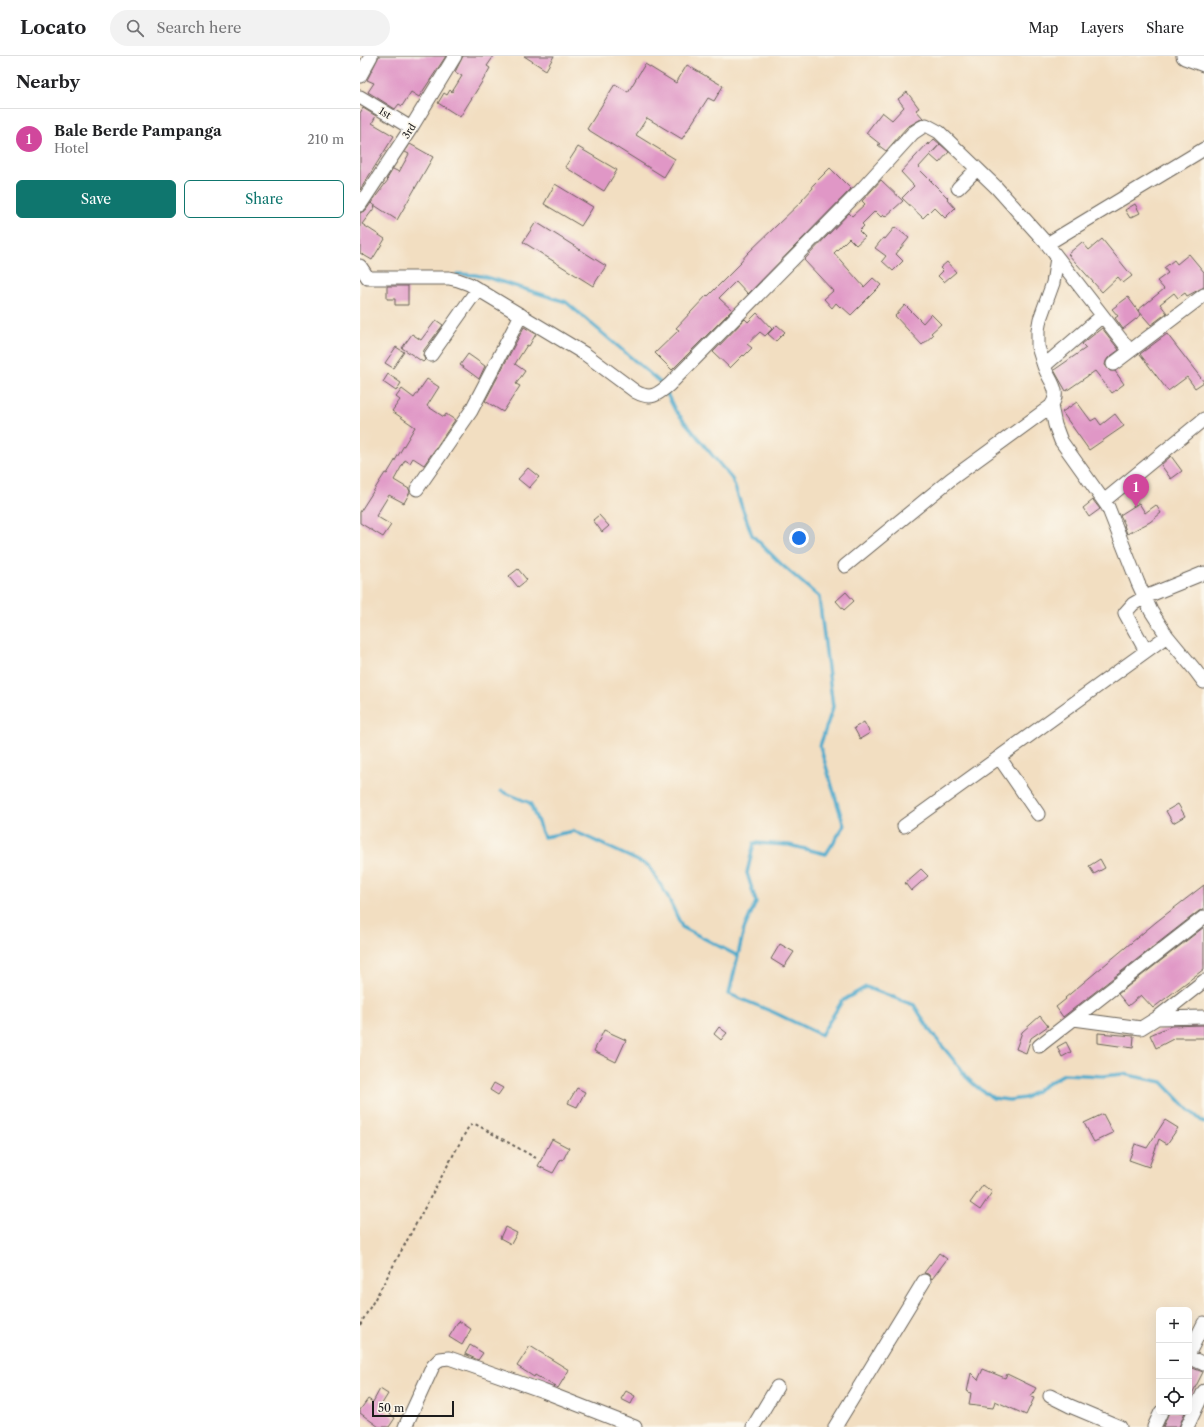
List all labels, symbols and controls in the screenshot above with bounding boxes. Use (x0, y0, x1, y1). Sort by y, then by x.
search box (110, 10, 390, 46)
text: Locato (20, 16, 86, 39)
icon: search (124, 17, 146, 39)
text: Search here (156, 18, 241, 37)
text: Map (1028, 19, 1058, 37)
text: Layers (1080, 19, 1124, 37)
text: Share (1146, 19, 1184, 37)
text: Nearby (16, 72, 80, 92)
street label: 1st (376, 104, 394, 122)
text: Bale Berde Pampanga (54, 121, 222, 140)
street label: 3rd (399, 121, 419, 141)
text: 1 (26, 131, 32, 147)
text: 210 m (307, 131, 344, 147)
text: Hotel (54, 140, 89, 156)
button: Save (16, 180, 176, 218)
button: Share (184, 180, 344, 218)
pin: 1 (1123, 474, 1149, 507)
your location (789, 528, 809, 548)
map controls (1156, 1307, 1192, 1415)
button: + (1156, 1307, 1192, 1343)
button: − (1156, 1343, 1192, 1379)
button: locate (1156, 1379, 1192, 1415)
scale bar (372, 1399, 454, 1418)
text: 50 m (378, 1401, 404, 1415)

